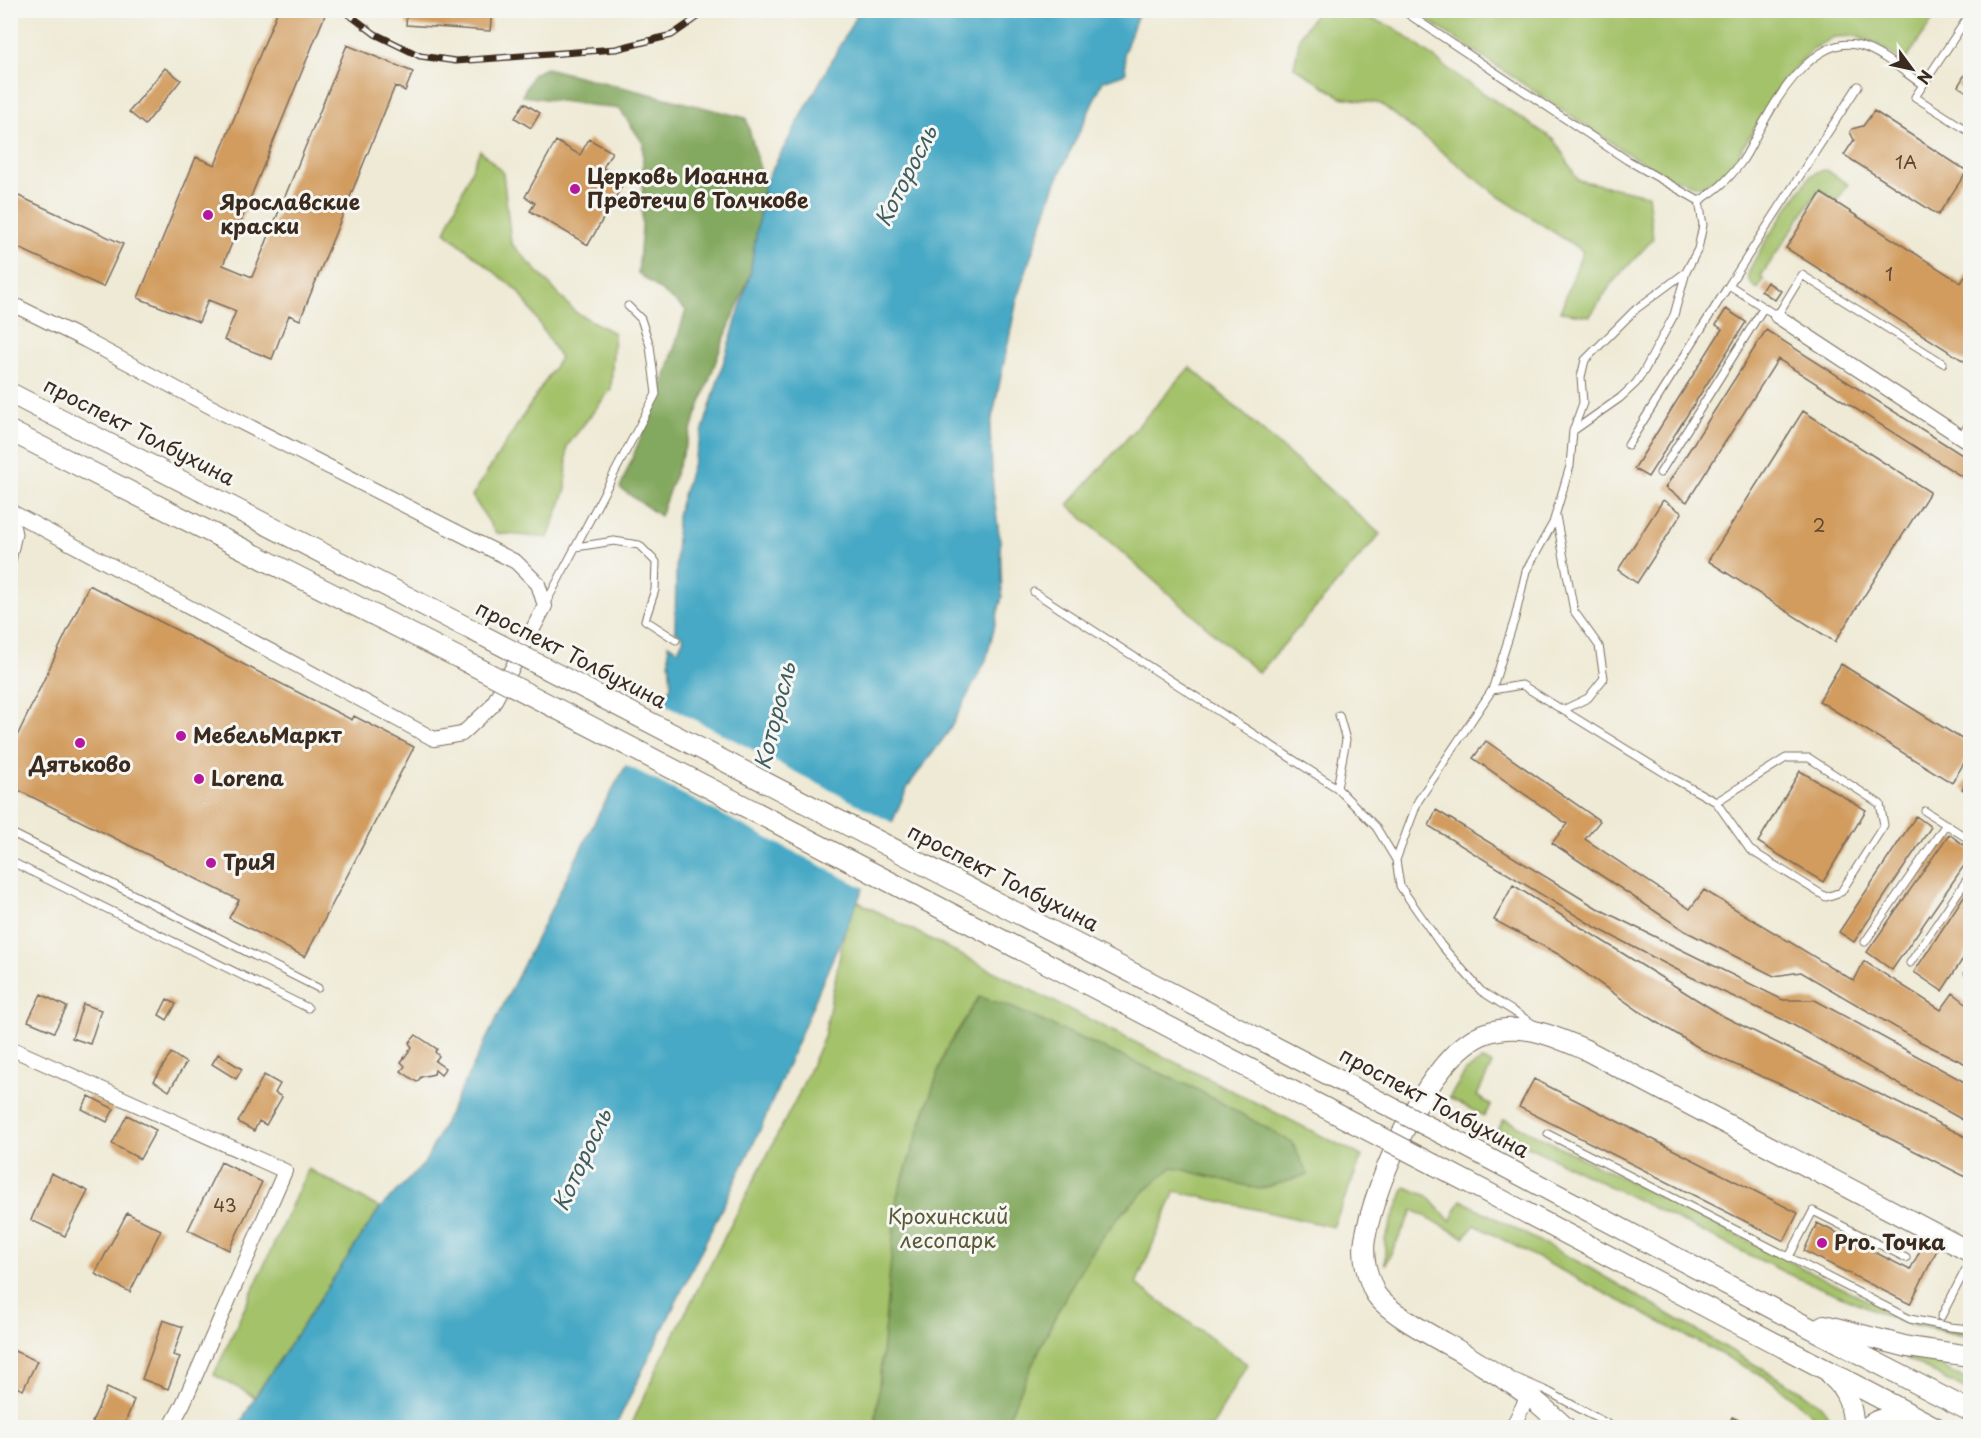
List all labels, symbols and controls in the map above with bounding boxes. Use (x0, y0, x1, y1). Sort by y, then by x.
north arrow (1882, 39, 1942, 99)
text: N (1912, 66, 1939, 90)
water label: Которосль (865, 118, 945, 231)
house number: 1А (1895, 148, 1917, 175)
place label: Церковь Иоанна Предтечи в Толчкове (587, 159, 808, 215)
marker: Церковь Иоанна Предтечи в Толчкове (568, 182, 582, 196)
place label: Ярославские краски (219, 185, 360, 241)
marker: Ярославские краски (201, 208, 215, 222)
house number: 1 (1885, 260, 1893, 287)
street label: проспект Толбухина (39, 368, 242, 493)
house number: 2 (1813, 511, 1825, 538)
street label: проспект Толбухина (471, 591, 674, 716)
water label: Которосль (744, 657, 803, 773)
place label: МебельМаркт (193, 718, 343, 750)
marker: МебельМаркт (174, 729, 188, 743)
marker: Дятьково (73, 736, 87, 750)
place label: Дятьково (28, 747, 131, 779)
place label: Lorena (211, 761, 284, 793)
marker: Lorena (192, 772, 206, 786)
street label: проспект Толбухина (903, 814, 1106, 939)
place label: ТриЯ (223, 845, 276, 877)
marker: ТриЯ (204, 856, 218, 870)
street label: проспект Толбухина (1334, 1038, 1536, 1165)
water label: Которосль (543, 1101, 619, 1216)
house number: 43 (213, 1191, 237, 1218)
park label: Крохинский лесопарк (887, 1199, 1009, 1255)
place label: Pro. Точка (1834, 1225, 1946, 1257)
marker: Pro. Точка (1815, 1236, 1829, 1250)

